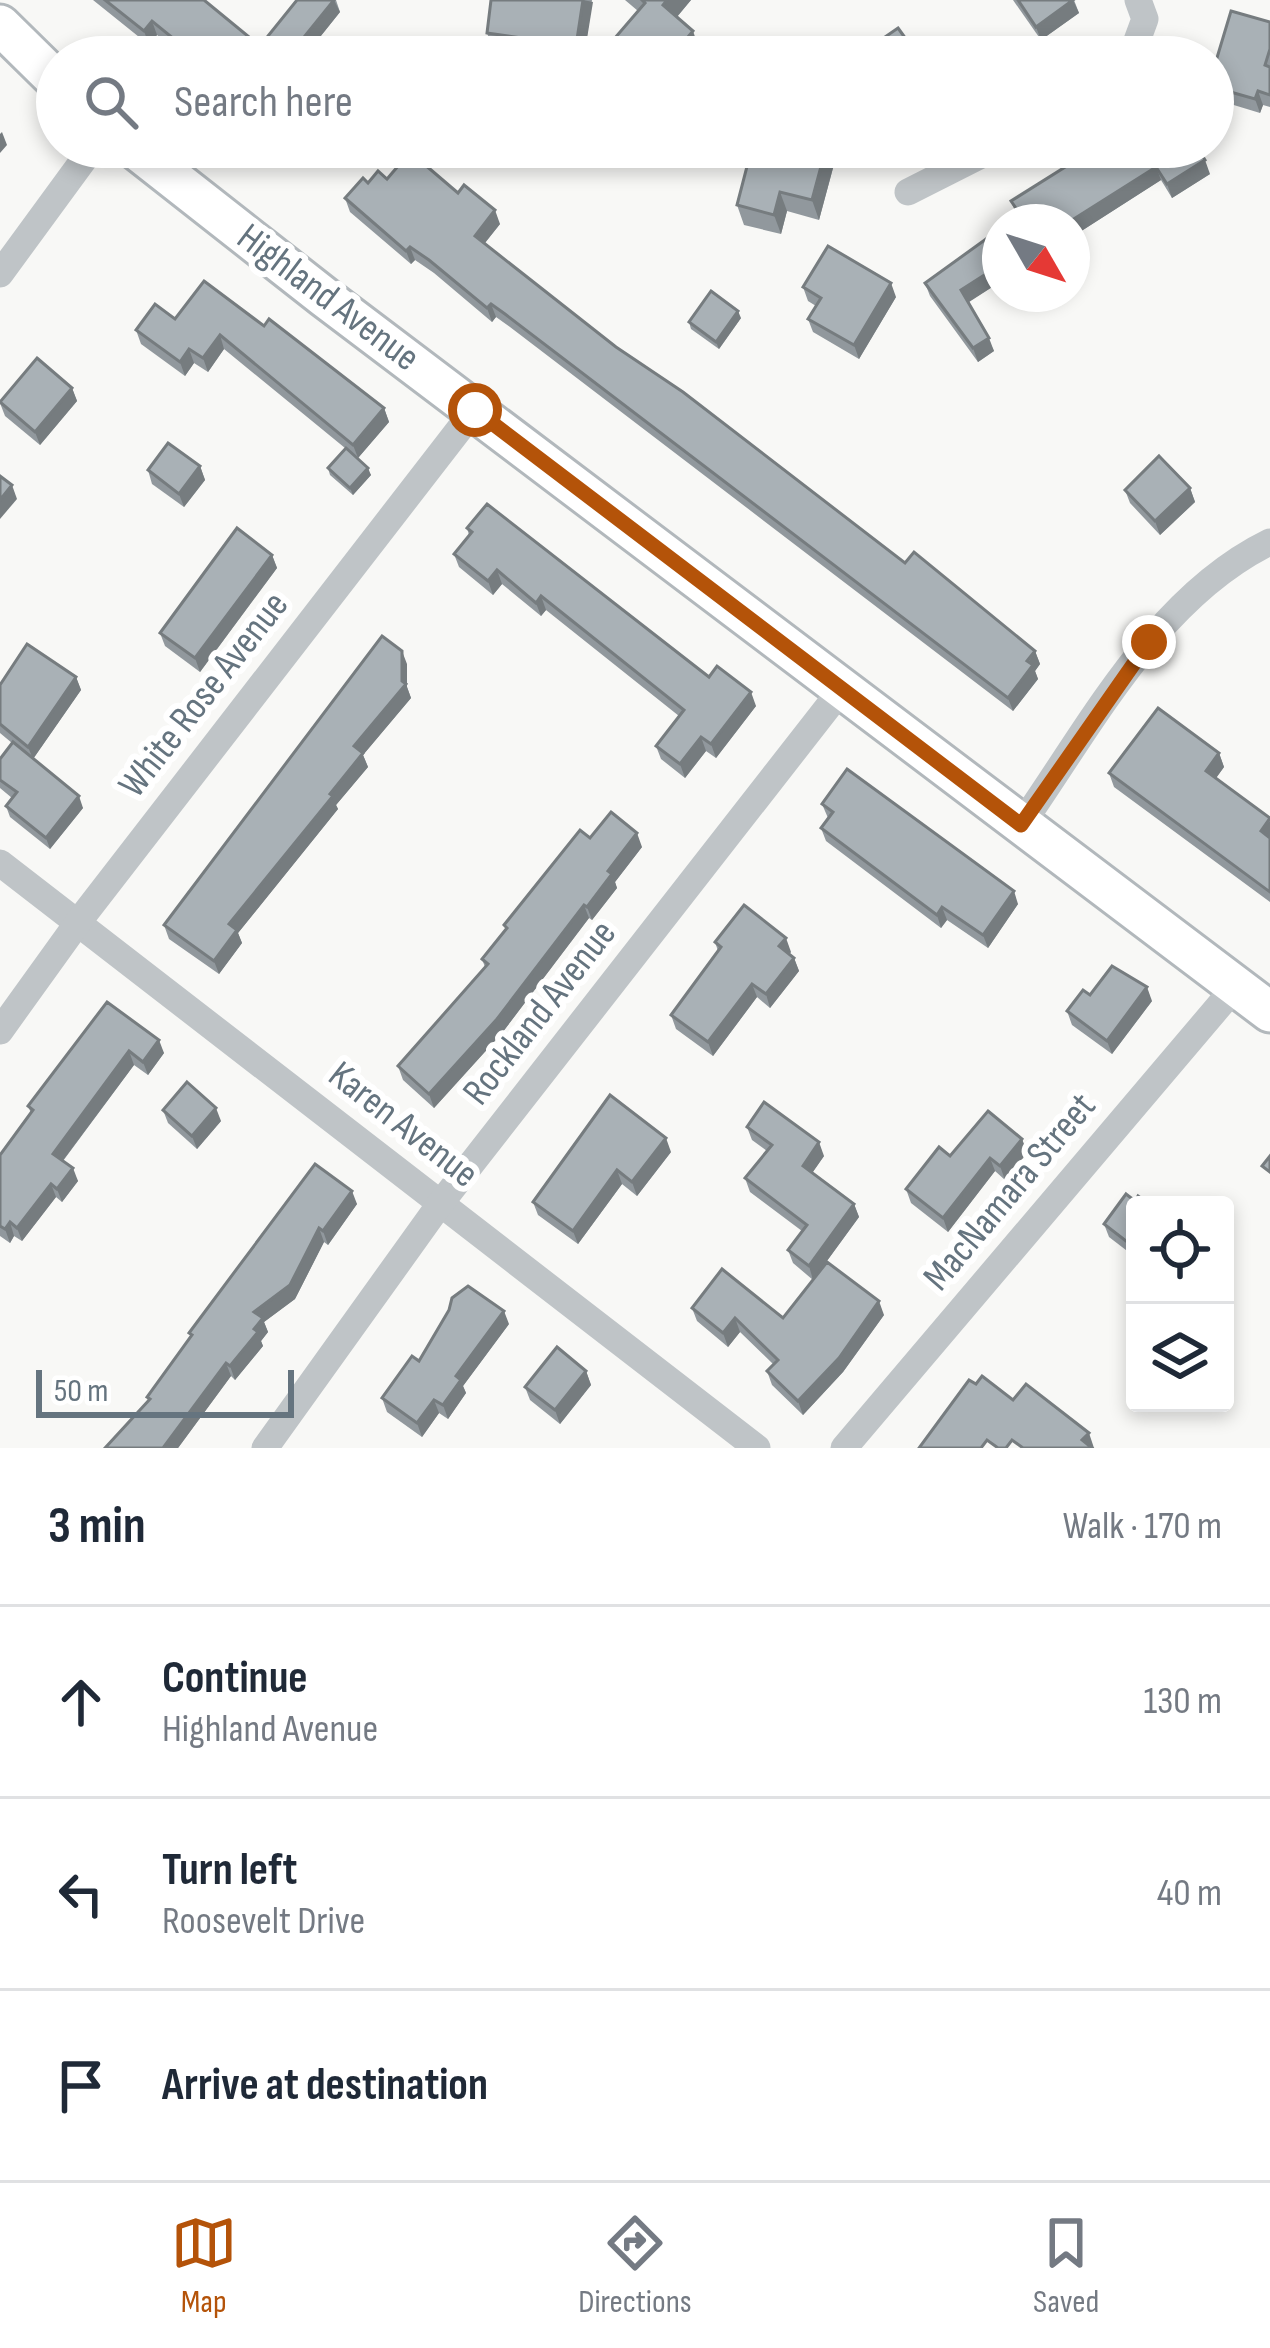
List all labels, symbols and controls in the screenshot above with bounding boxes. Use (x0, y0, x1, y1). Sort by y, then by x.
search box (36, 36, 1234, 168)
icon: search (78, 69, 144, 135)
text: Search here (174, 75, 353, 130)
north arrow (982, 204, 1090, 312)
street label: Highland Avenue (228, 214, 428, 382)
route start (448, 383, 502, 437)
street label: White Rose Avenue (109, 583, 299, 807)
route end (1122, 615, 1176, 669)
street label: Rockland Avenue (453, 911, 627, 1115)
street label: Karen Avenue (319, 1052, 487, 1198)
street label: MacNamara Street (914, 1084, 1106, 1300)
map controls (1126, 1196, 1234, 1412)
button: locate (1126, 1196, 1234, 1304)
button: layers (1126, 1304, 1234, 1412)
scale bar (36, 1364, 294, 1417)
text: 50 m (54, 1371, 108, 1411)
text: 3 min (48, 1496, 146, 1557)
text: Walk · 170 m (1063, 1503, 1222, 1550)
text: Continue (162, 1651, 308, 1706)
icon: ahead (48, 1669, 114, 1735)
text: 130 m (1143, 1678, 1222, 1725)
text: Highland Avenue (162, 1706, 378, 1753)
text: Turn left (162, 1843, 297, 1898)
icon: left (48, 1861, 114, 1927)
text: 40 m (1157, 1870, 1222, 1917)
text: Roosevelt Drive (162, 1898, 365, 1945)
icon: arrive (48, 2053, 114, 2119)
text: Arrive at destination (162, 2058, 488, 2113)
tab: Map (171, 2210, 237, 2322)
tab: Directions (578, 2210, 692, 2322)
tab: Saved (1033, 2210, 1099, 2322)

